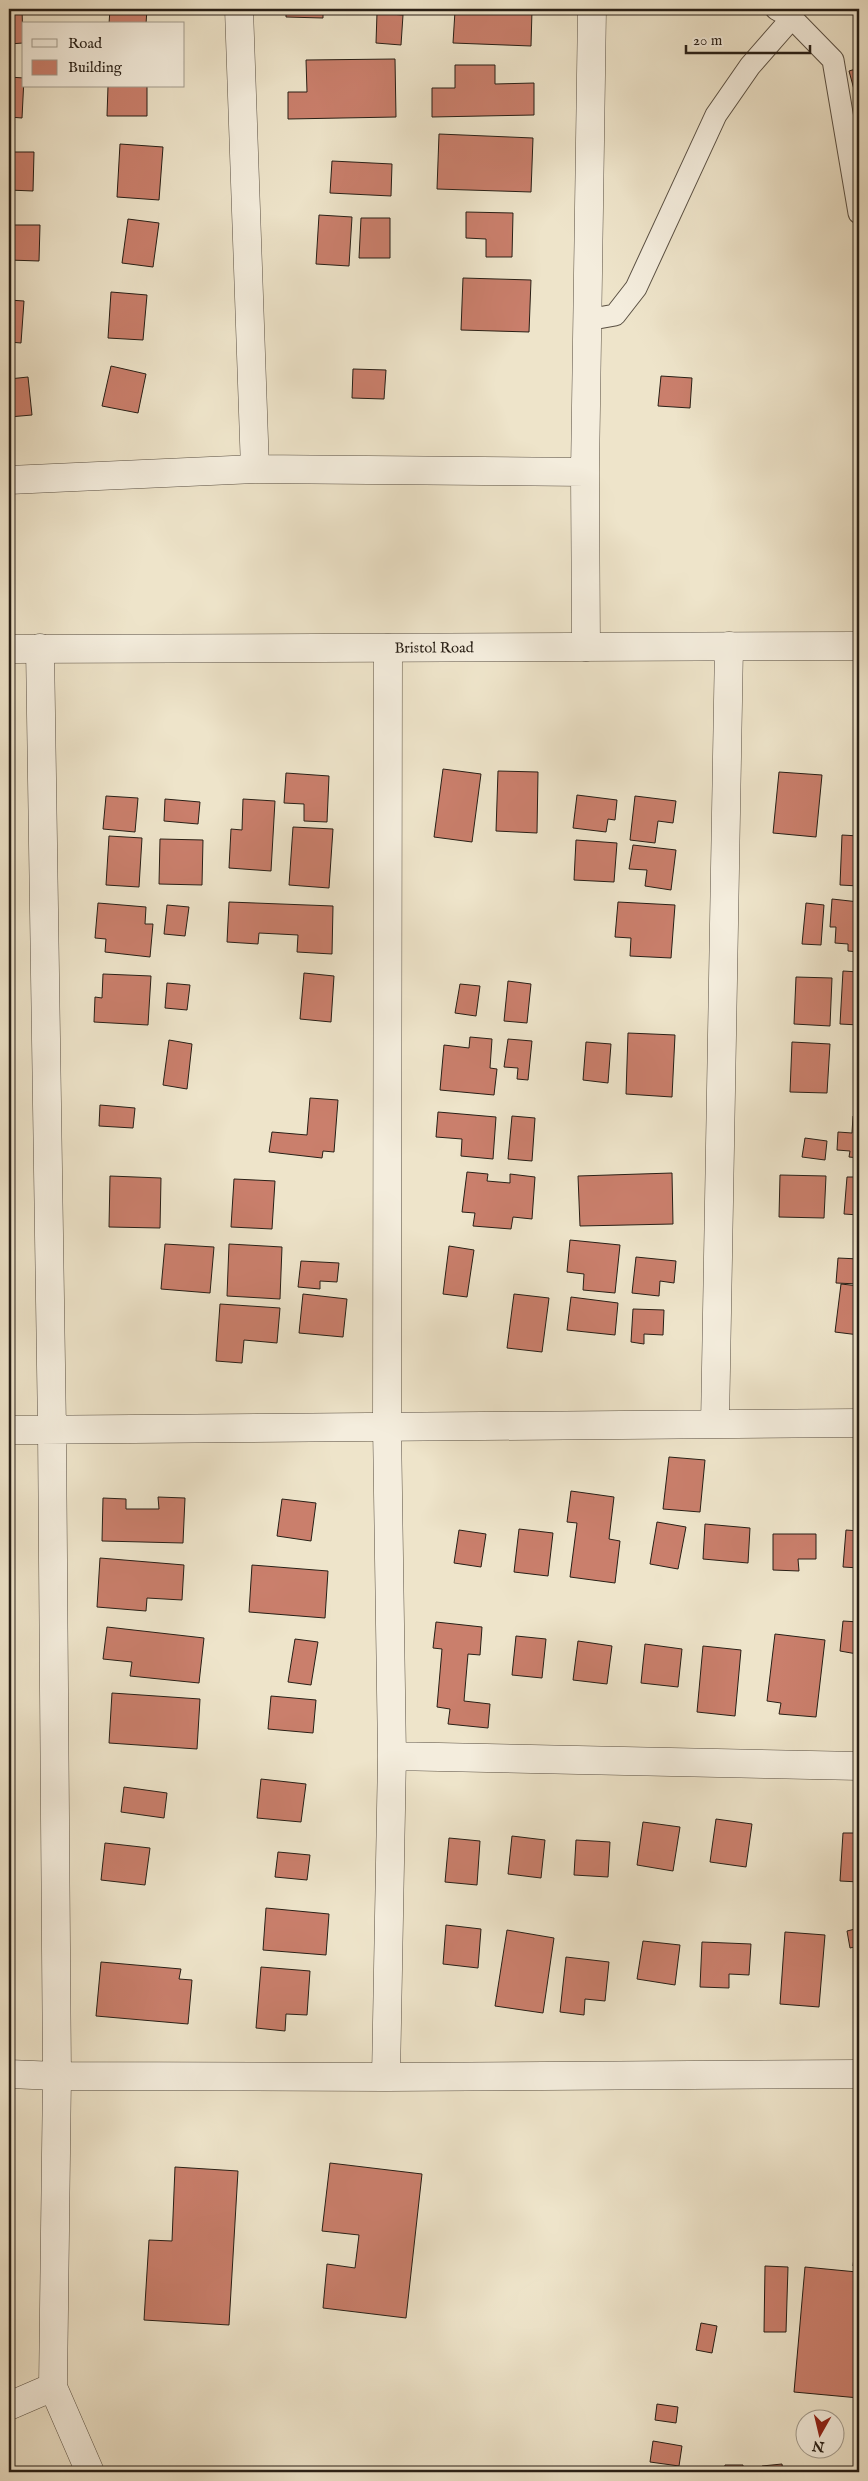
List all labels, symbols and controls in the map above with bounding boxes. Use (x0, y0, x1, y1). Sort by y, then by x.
legend (22, 22, 185, 88)
scale bar (686, 22, 809, 54)
text: 20 m (693, 31, 723, 50)
text: Road (68, 34, 103, 53)
text: Building (68, 58, 123, 77)
street label: Bristol Road (394, 638, 475, 657)
north arrow (796, 2408, 846, 2458)
text: N (811, 2436, 827, 2456)

